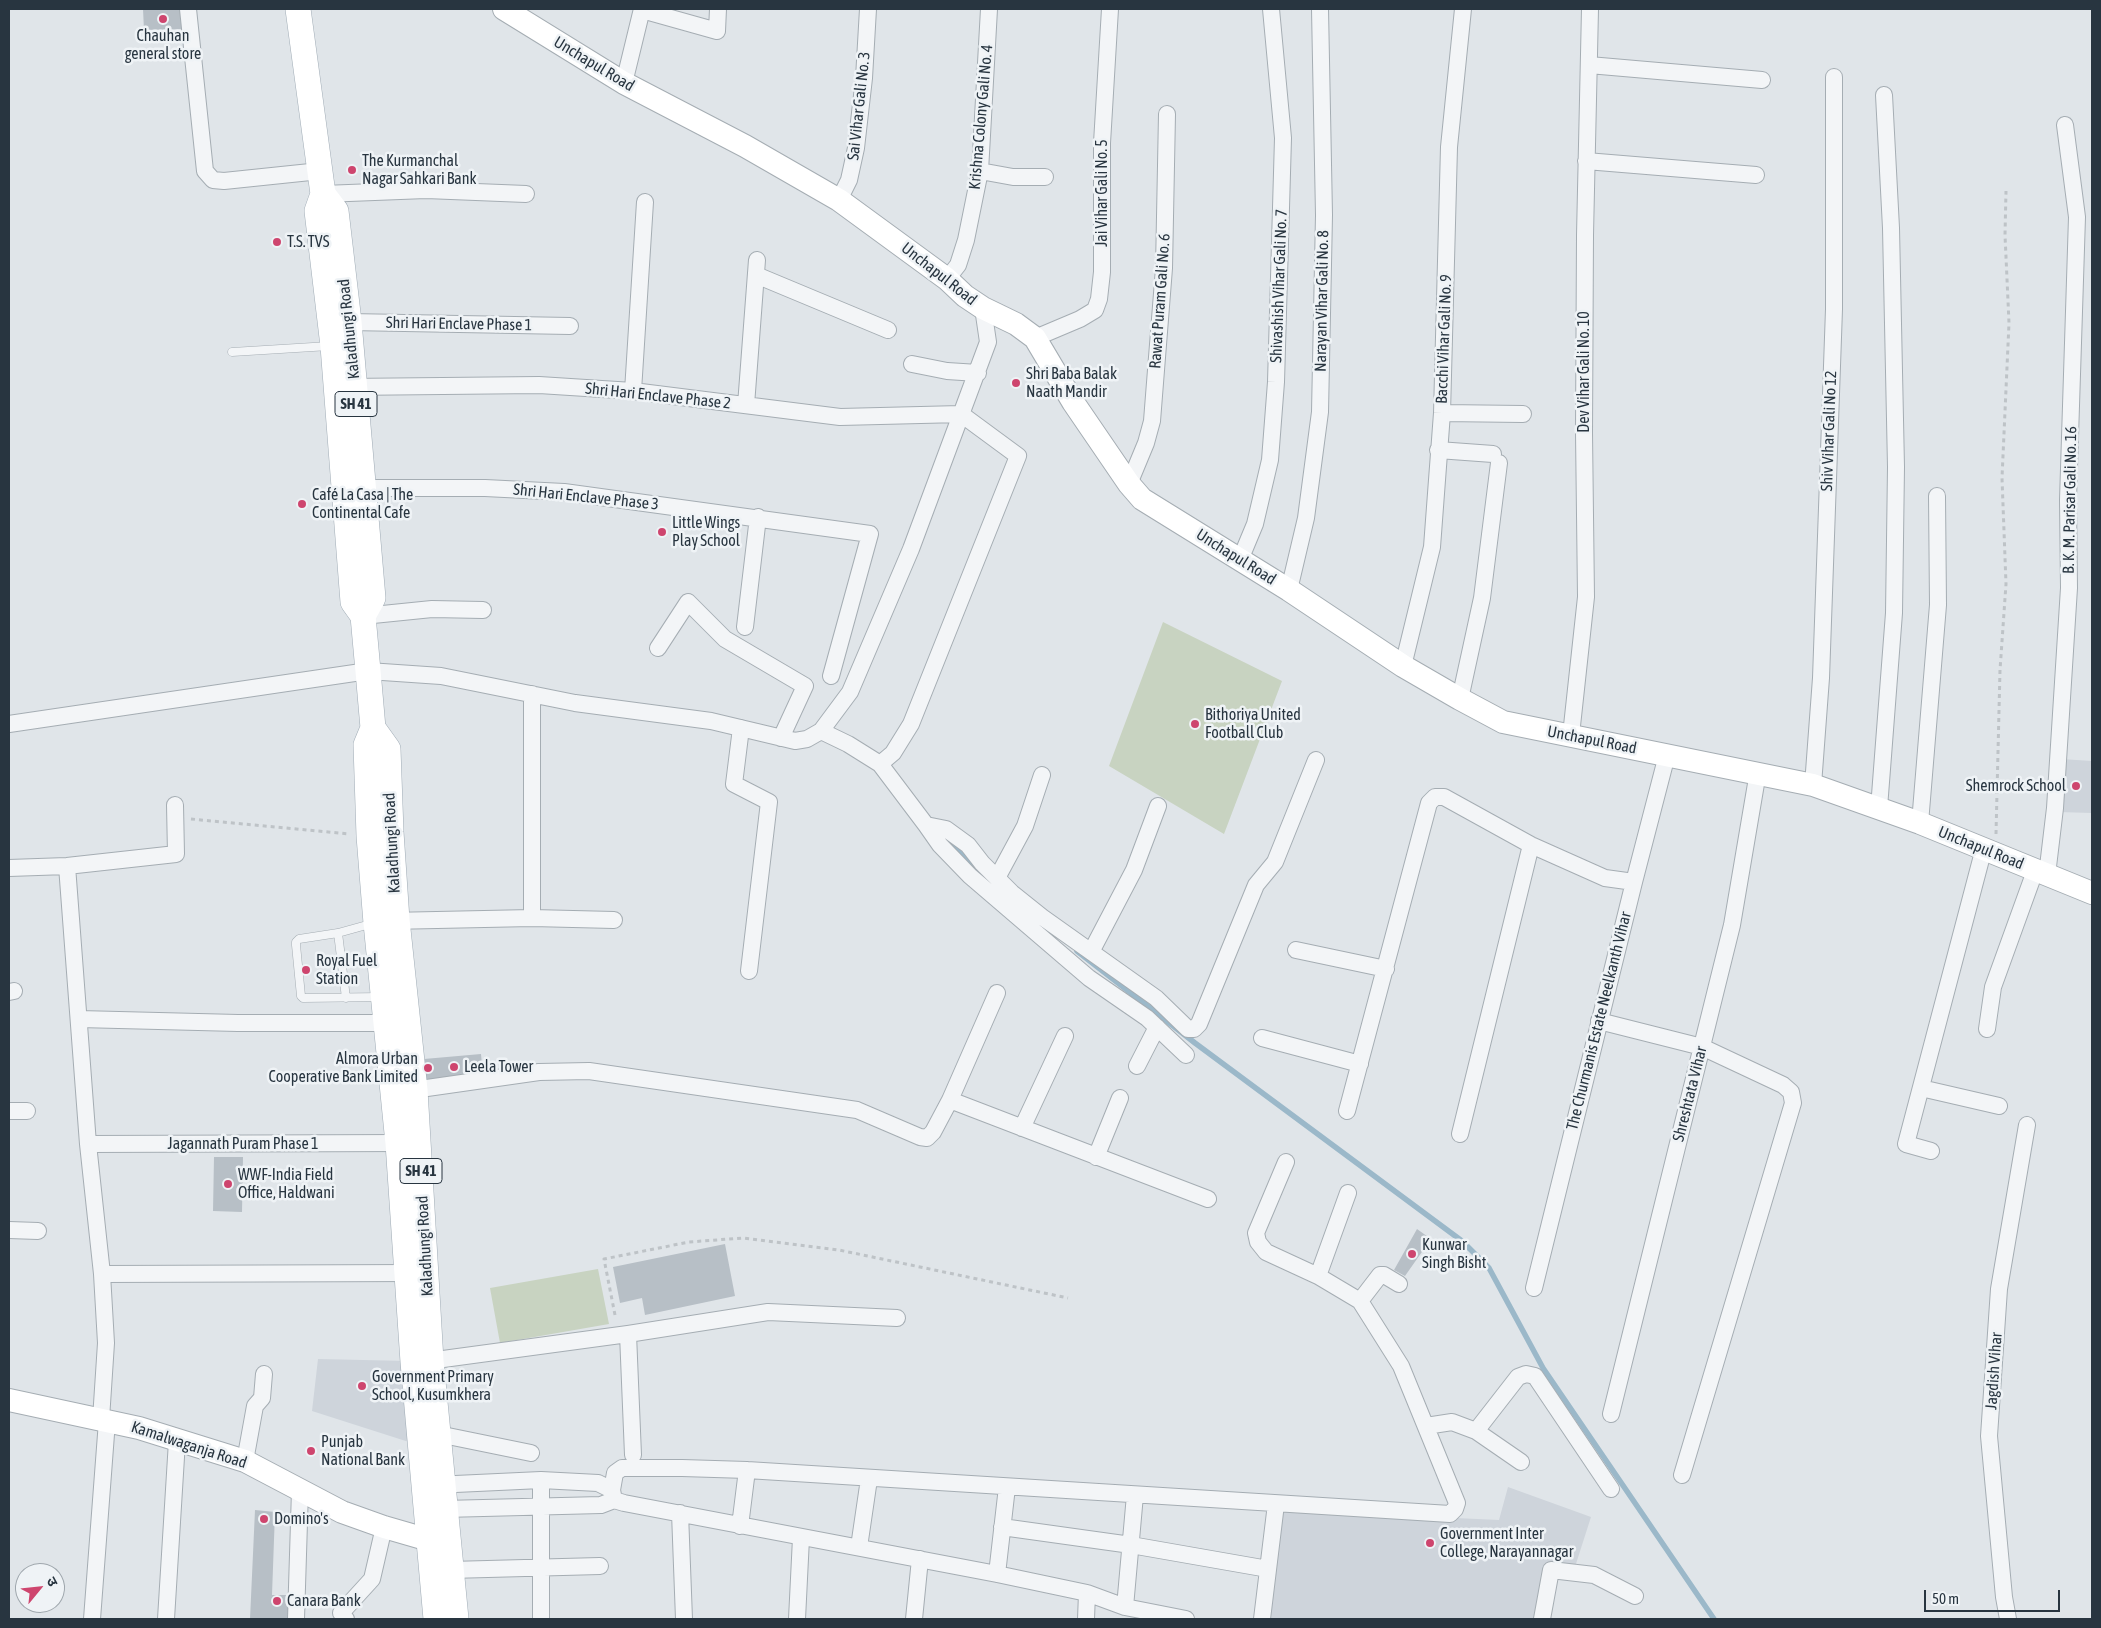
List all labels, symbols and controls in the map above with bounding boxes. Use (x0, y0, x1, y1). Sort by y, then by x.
marker: Chauhan general store (157, 13, 169, 25)
place label: Chauhan general store (125, 26, 201, 64)
street label: Unchapul Road (550, 32, 638, 96)
street label: Krishna Colony Gali No. 4 (965, 44, 997, 190)
street label: Sai Vihar Gali No. 3 (844, 51, 874, 161)
street label: Jai Vihar Gali No. 5 (1092, 139, 1112, 247)
place label: The Kurmanchal Nagar Sahkari Bank (362, 151, 477, 189)
marker: The Kurmanchal Nagar Sahkari Bank (346, 164, 358, 176)
street label: Shivashish Vihar Gali No. 7 (1267, 209, 1291, 363)
street label: Narayan Vihar Gali No. 8 (1311, 230, 1333, 372)
place label: T.S. TVS (287, 232, 329, 252)
street label: Rawat Puram Gali No. 6 (1146, 233, 1174, 369)
marker: T.S. TVS (271, 236, 283, 248)
street label: Unchapul Road (897, 239, 981, 309)
street label: Bacchi Vihar Gali No. 9 (1432, 274, 1456, 404)
street label: Kaladhungi Road (334, 278, 364, 380)
street label: Dev Vihar Gali No. 10 (1574, 311, 1594, 433)
street label: Shri Hari Enclave Phase 1 (386, 313, 532, 335)
place label: Shri Baba Balak Naath Mandir (1026, 364, 1117, 402)
street label: Shiv Vihar Gali No 12 (1817, 370, 1841, 492)
marker: Shri Baba Balak Naath Mandir (1010, 377, 1022, 389)
street label: Shri Hari Enclave Phase 2 (584, 379, 732, 413)
road number: SH 41 (335, 392, 377, 416)
street label: B. K. M. Parisar Gali No. 16 (2059, 426, 2081, 574)
street label: Shri Hari Enclave Phase 3 (512, 480, 660, 514)
place label: Café La Casa | The Continental Cafe (312, 485, 413, 523)
marker: Café La Casa | The Continental Cafe (296, 498, 308, 510)
place label: Little Wings Play School (672, 513, 740, 551)
street label: Unchapul Road (1192, 525, 1280, 589)
marker: Little Wings Play School (656, 526, 668, 538)
place label: Bithoriya United Football Club (1205, 705, 1301, 743)
marker: Bithoriya United Football Club (1189, 718, 1201, 730)
street label: Unchapul Road (1546, 722, 1638, 758)
place label: Shemrock School (1966, 776, 2066, 796)
marker: Shemrock School (2070, 780, 2082, 792)
street label: Kaladhungi Road (380, 792, 404, 894)
street label: Unchapul Road (1935, 822, 2027, 874)
street label: The Churmanis Estate Neelkanth Vihar (1563, 910, 1635, 1132)
place label: Royal Fuel Station (316, 951, 377, 989)
marker: Royal Fuel Station (300, 964, 312, 976)
street label: Shreshtata Vihar (1669, 1044, 1711, 1144)
place label: Almora Urban Cooperative Bank Limited (269, 1049, 418, 1087)
place label: Leela Tower (464, 1057, 533, 1077)
marker: Leela Tower (448, 1061, 460, 1073)
marker: Almora Urban Cooperative Bank Limited (422, 1062, 434, 1074)
street label: Jagannath Puram Phase 1 (168, 1134, 318, 1154)
road number: SH 41 (400, 1158, 442, 1184)
place label: WWF-India Field Office, Haldwani (238, 1165, 335, 1203)
marker: WWF-India Field Office, Haldwani (222, 1178, 234, 1190)
street label: Kaladhungi Road (413, 1195, 437, 1297)
place label: Kunwar Singh Bisht (1422, 1235, 1486, 1273)
marker: Kunwar Singh Bisht (1406, 1248, 1418, 1260)
street label: Jagdish Vihar (1982, 1332, 2006, 1410)
place label: Government Primary School, Kusumkhera (372, 1367, 494, 1405)
marker: Government Primary School, Kusumkhera (356, 1380, 368, 1392)
street label: Kamalwaganja Road (129, 1417, 249, 1473)
place label: Punjab National Bank (321, 1432, 405, 1470)
marker: Punjab National Bank (305, 1445, 317, 1457)
place label: Domino's (274, 1509, 329, 1529)
marker: Domino's (258, 1513, 270, 1525)
place label: Government Inter College, Narayannagar (1440, 1524, 1573, 1562)
marker: Government Inter College, Narayannagar (1424, 1537, 1436, 1549)
north arrow (15, 1563, 65, 1613)
text: उ (43, 1574, 61, 1589)
scale bar (1926, 1580, 2062, 1612)
text: 50 m (1932, 1590, 1959, 1607)
place label: Canara Bank (287, 1591, 361, 1611)
marker: Canara Bank (271, 1595, 283, 1607)

